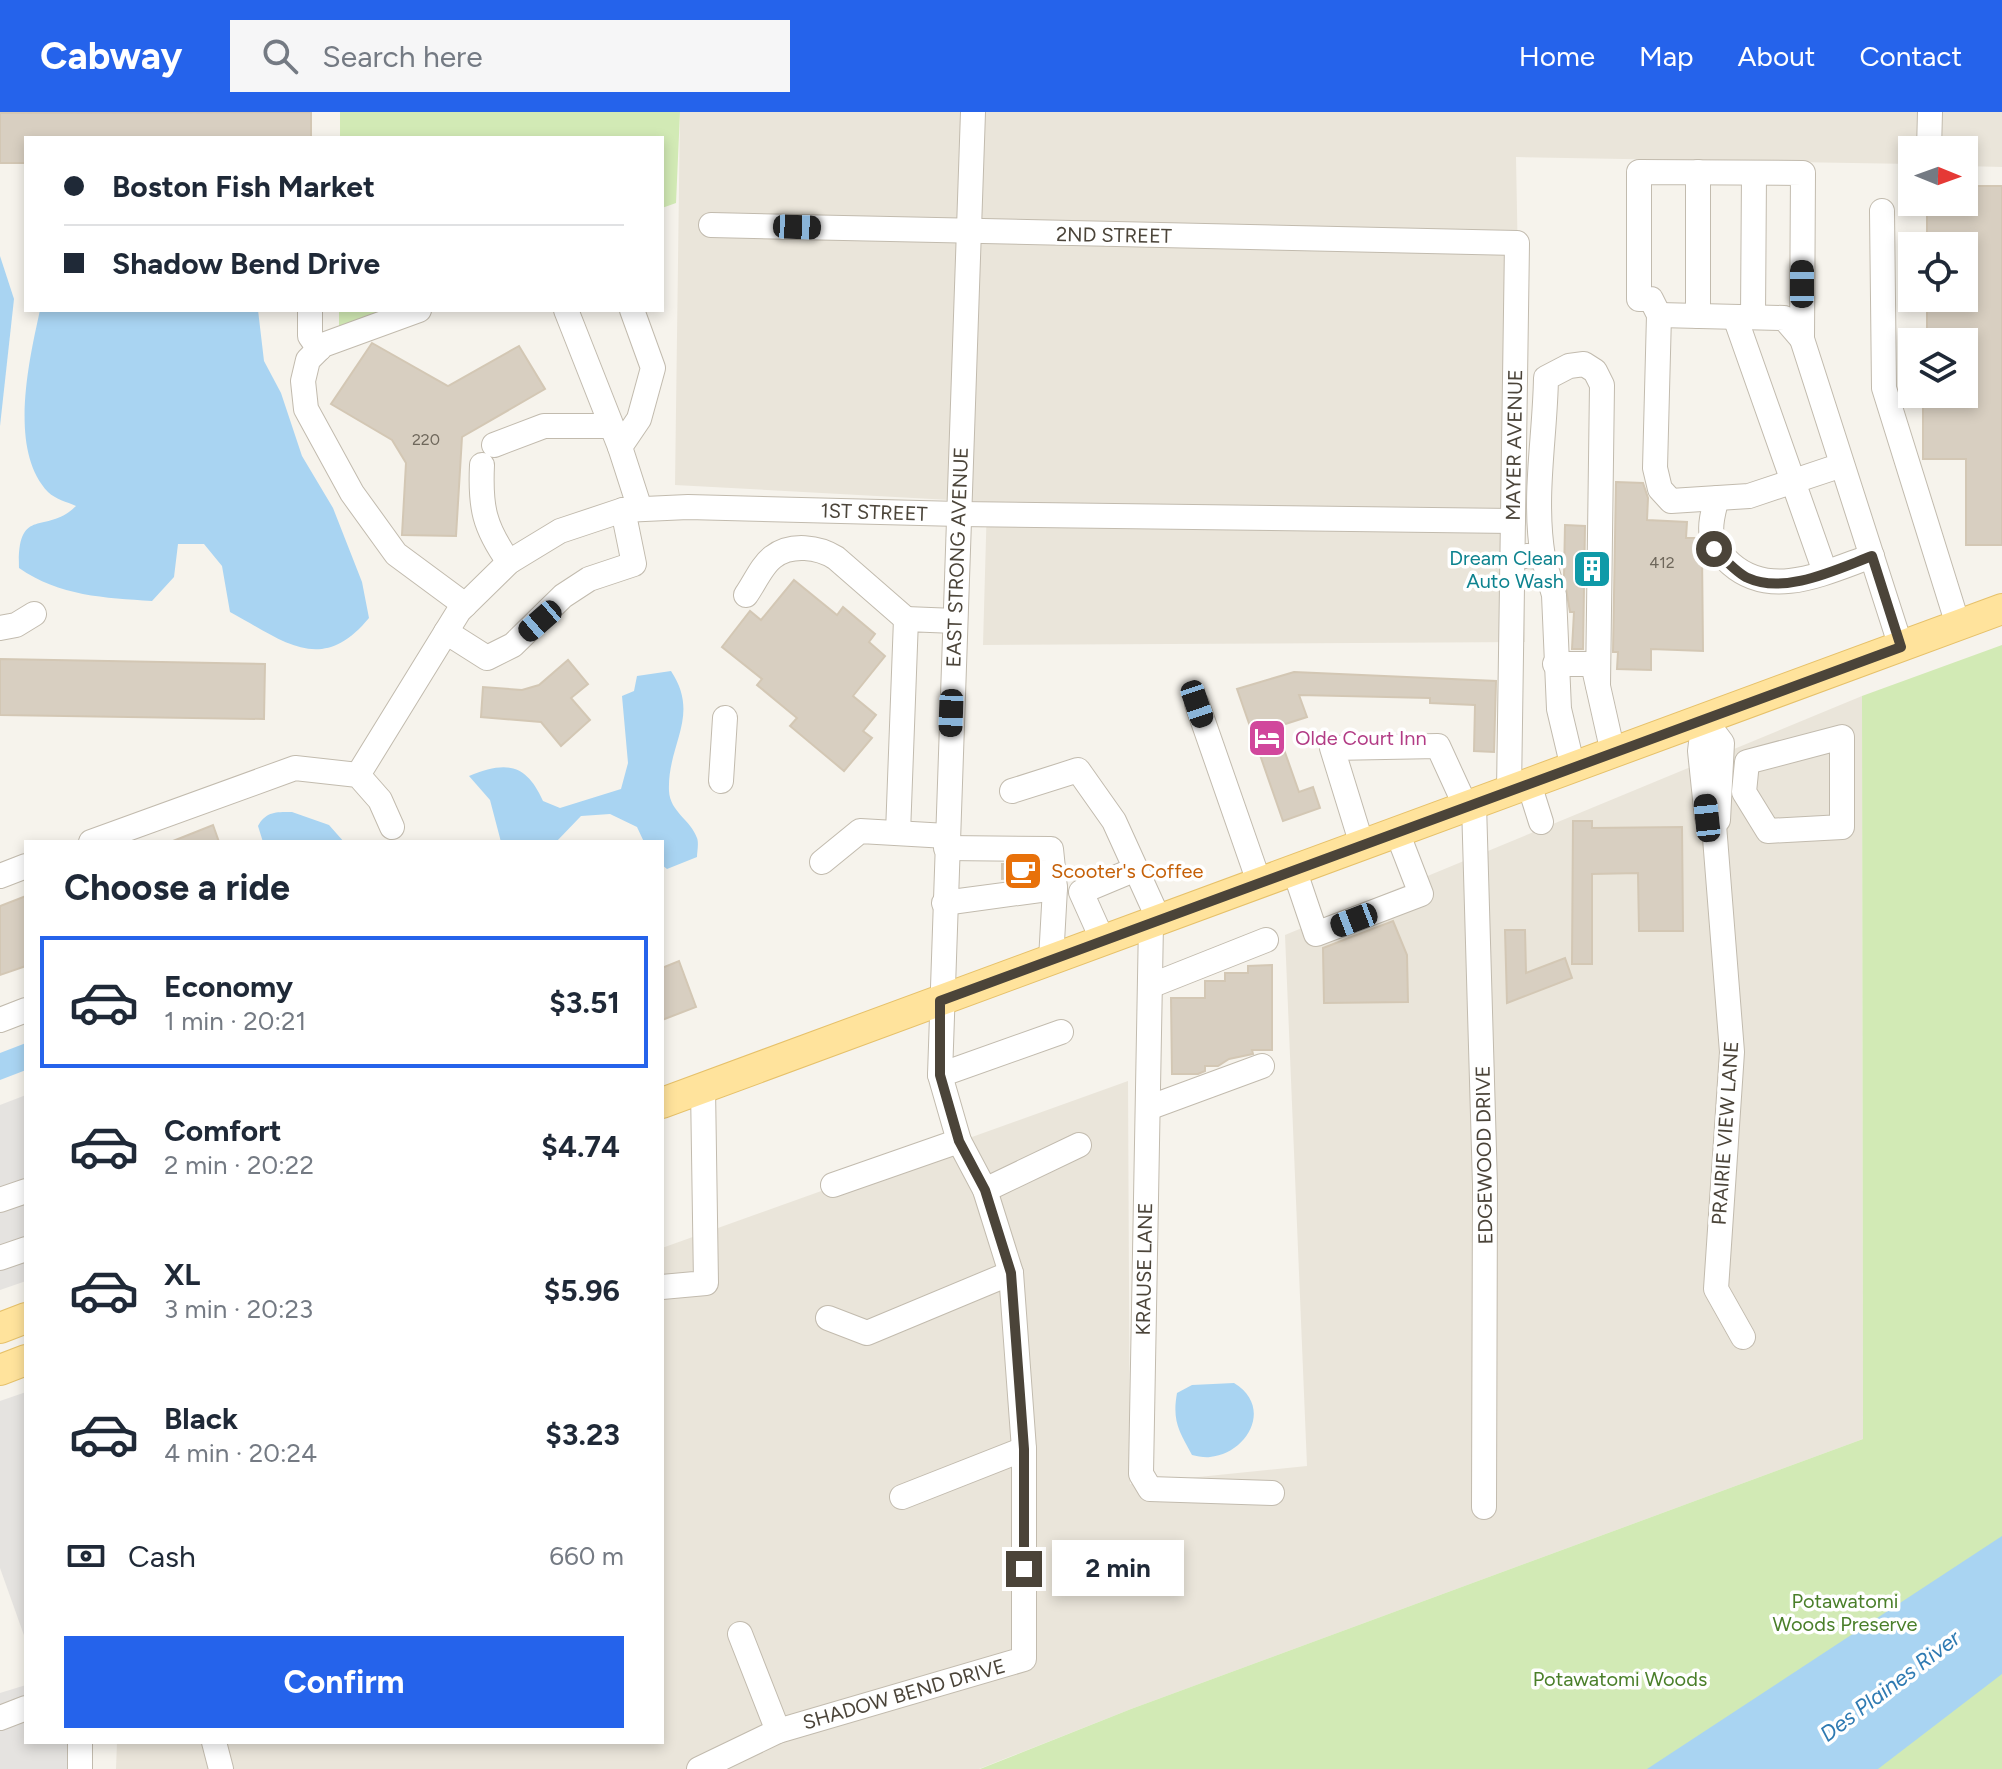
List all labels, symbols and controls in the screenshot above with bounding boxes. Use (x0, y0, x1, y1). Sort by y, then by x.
search box (230, 20, 790, 92)
text: Cabway (40, 33, 182, 79)
icon: search (258, 34, 302, 78)
text: Search here (322, 38, 483, 75)
text: Home (1519, 39, 1595, 73)
text: Map (1639, 39, 1694, 73)
text: About (1738, 39, 1815, 73)
text: Contact (1859, 39, 1962, 73)
north arrow (1898, 136, 1978, 216)
map controls (1898, 136, 1978, 408)
text: Boston Fish Market (112, 168, 375, 205)
car (773, 214, 821, 240)
street label: 2ND STREET (1056, 222, 1172, 248)
button: locate (1898, 232, 1978, 312)
text: Shadow Bend Drive (112, 245, 380, 282)
car (1790, 260, 1814, 308)
button: layers (1898, 328, 1978, 408)
street label: MAYER AVENUE (1501, 369, 1527, 521)
house number: 220 (412, 430, 440, 449)
street label: EAST STRONG AVENUE (941, 446, 973, 668)
street label: 1ST STREET (820, 498, 928, 526)
route start (1696, 531, 1732, 567)
place label: Dream Clean Auto Wash (1449, 546, 1564, 593)
building icon: Dream Clean Auto Wash (1571, 548, 1613, 590)
house number: 412 (1649, 553, 1675, 572)
car (514, 596, 566, 646)
car (1178, 677, 1216, 731)
car (938, 689, 964, 737)
hotel icon: Olde Court Inn (1246, 717, 1288, 759)
place label: Olde Court Inn (1295, 726, 1427, 750)
car (1693, 793, 1721, 843)
cafe icon: Scooter's Coffee (1002, 850, 1044, 892)
place label: Scooter's Coffee (1051, 859, 1203, 883)
text: Choose a ride (64, 866, 290, 909)
car (1327, 900, 1381, 940)
icon: car (68, 966, 140, 1038)
text: Economy (164, 968, 293, 1005)
text: $3.51 (549, 984, 620, 1021)
text: 1 min · 20:21 (164, 1005, 306, 1037)
street label: PRAIRIE VIEW LANE (1707, 1040, 1743, 1226)
street label: EDGEWOOD DRIVE (1470, 1065, 1498, 1245)
icon: car (68, 1110, 140, 1182)
text: Comfort (164, 1112, 282, 1149)
text: $4.74 (541, 1128, 620, 1165)
text: 2 min · 20:22 (164, 1149, 314, 1181)
street label: KRAUSE LANE (1131, 1202, 1157, 1336)
icon: car (68, 1254, 140, 1326)
text: XL (164, 1256, 200, 1293)
text: $5.96 (544, 1272, 620, 1309)
text: 3 min · 20:23 (164, 1293, 313, 1325)
icon: car (68, 1398, 140, 1470)
text: Black (164, 1400, 238, 1437)
text: $3.23 (545, 1416, 620, 1453)
text: 4 min · 20:24 (164, 1437, 317, 1469)
icon: cash (64, 1534, 108, 1578)
text: Cash (128, 1538, 196, 1575)
text: 660 m (549, 1540, 624, 1572)
callout: 2 min (1052, 1541, 1184, 1597)
route end (1006, 1551, 1042, 1587)
text: 2 min (1085, 1552, 1151, 1584)
park label: Potawatomi Woods Preserve (1773, 1589, 1917, 1636)
water label: Des Plaines River (1815, 1624, 1967, 1747)
button: Confirm (64, 1636, 624, 1728)
street label: SHADOW BEND DRIVE (800, 1654, 1008, 1734)
park label: Potawatomi Woods (1533, 1667, 1707, 1691)

